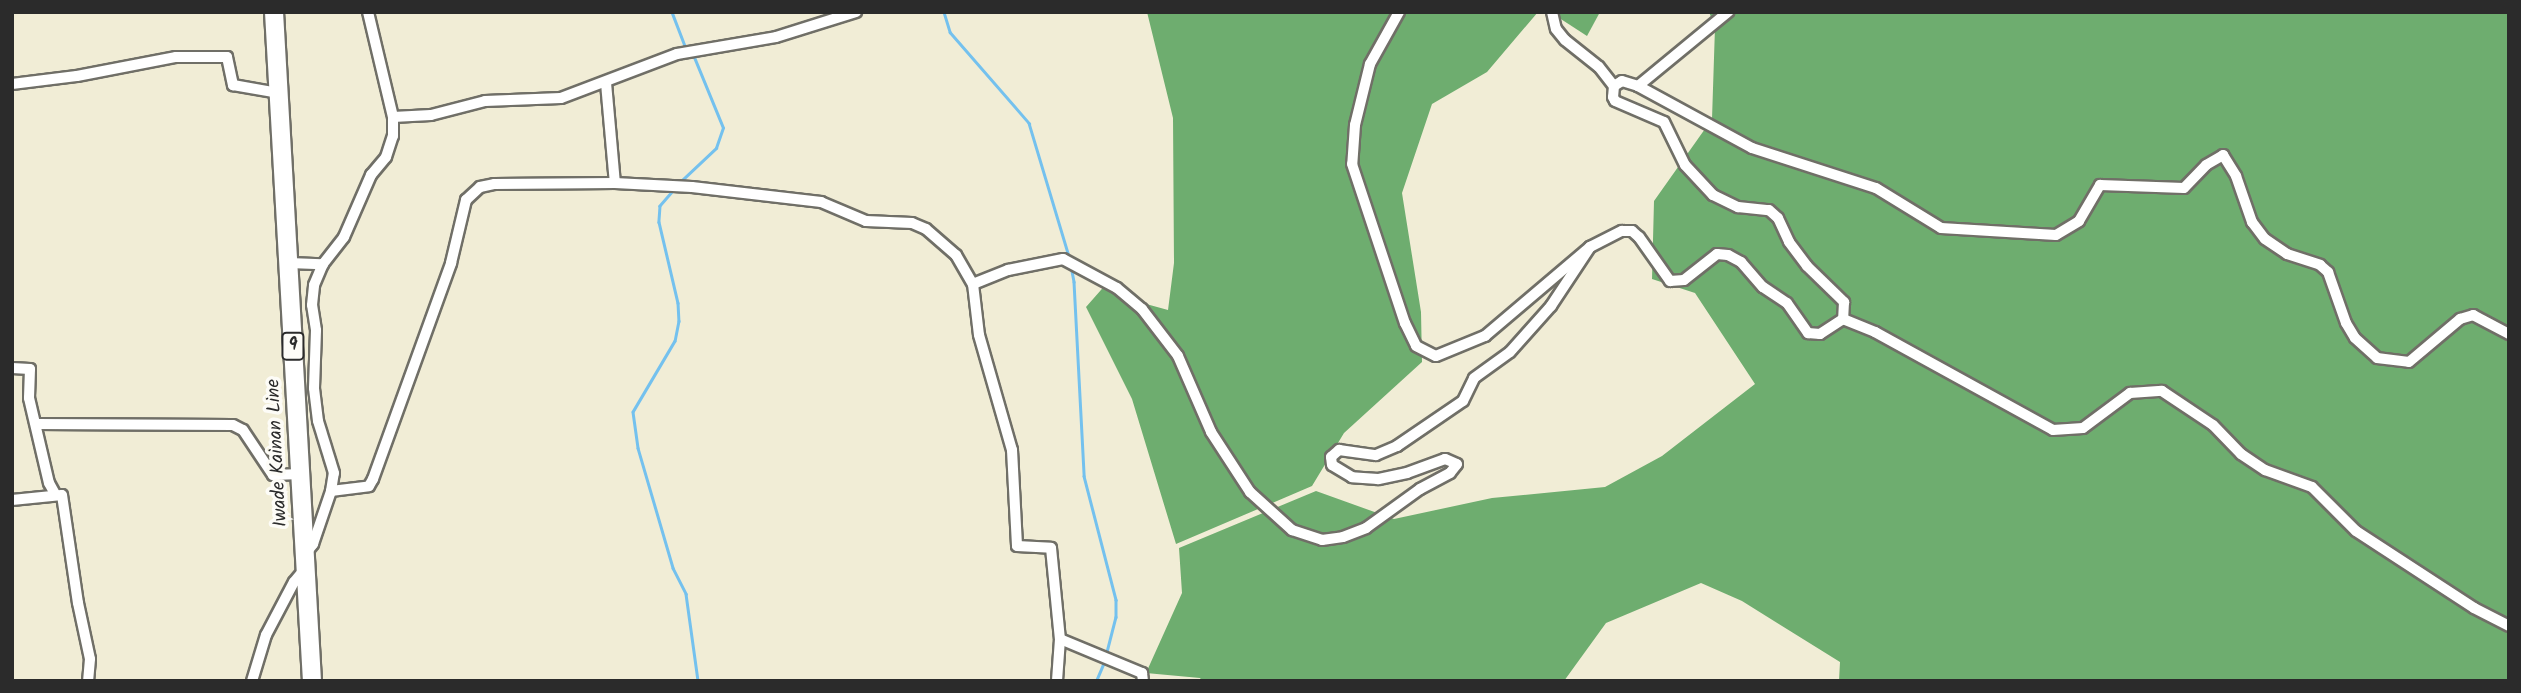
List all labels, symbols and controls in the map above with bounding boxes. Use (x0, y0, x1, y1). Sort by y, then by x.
road number: 9 (281, 332, 305, 360)
street label: Iwade Kainan Line (263, 378, 293, 528)

